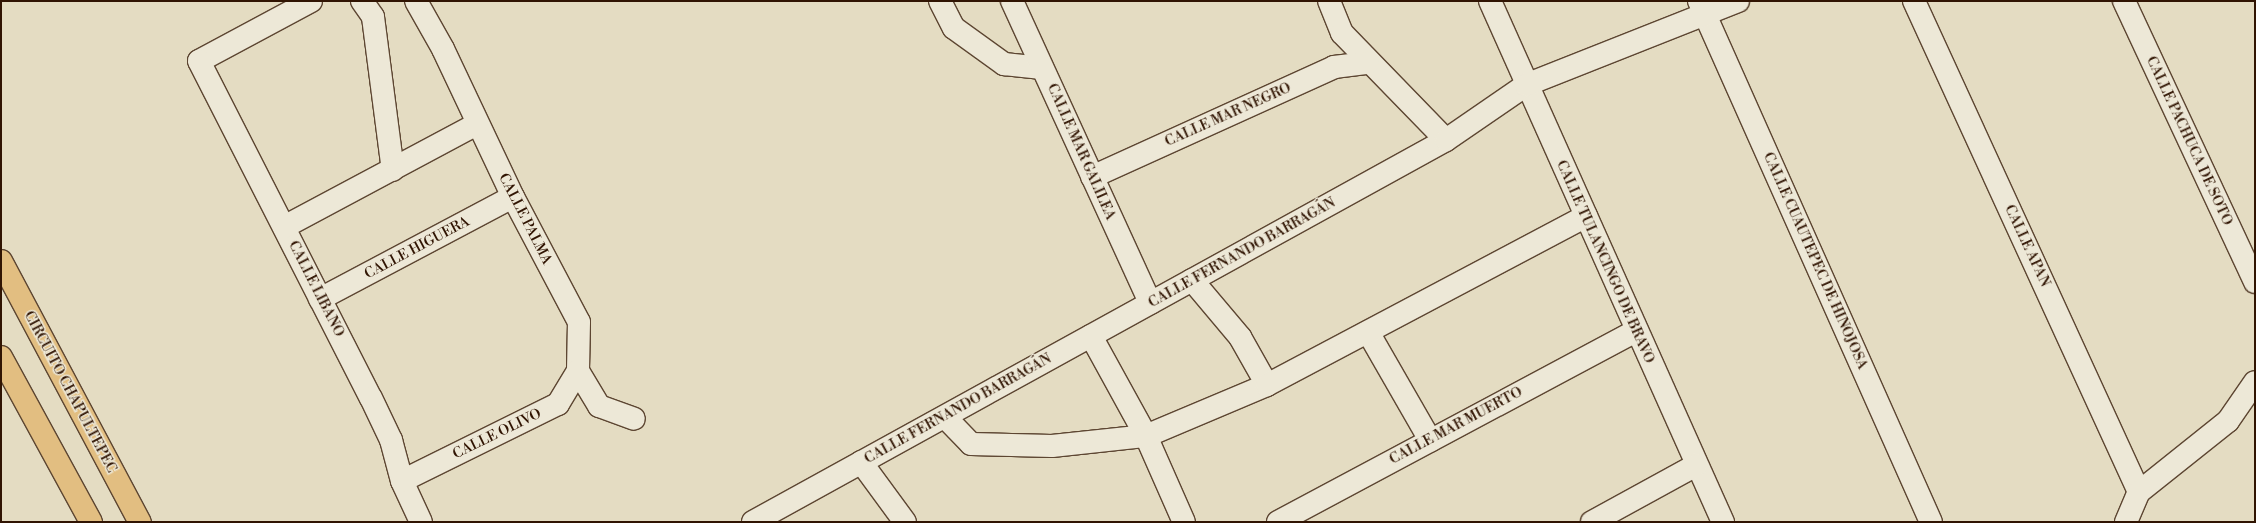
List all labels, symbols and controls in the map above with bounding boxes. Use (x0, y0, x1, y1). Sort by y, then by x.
street label: CALLE PACHUCA DE SOTO (2142, 54, 2236, 228)
street label: CALLE MAR NEGRO (1162, 80, 1294, 150)
street label: CALLE MAR GALILEA (1043, 81, 1119, 223)
street label: CALLE CUAUTEPEC DE HINOJOSA (1759, 150, 1871, 372)
street label: CALLE TULANCINGO DE BRAVO (1552, 158, 1658, 366)
street label: CALLE PALMA (495, 171, 555, 267)
street label: CALLE FERNANDO BARRAGÁN (1146, 194, 1338, 312)
street label: CALLE APAN (2001, 202, 2053, 290)
street label: CALLE HIGUERA (362, 213, 472, 283)
street label: CALLE LIBANO (285, 238, 347, 340)
street label: CIRCUITO CHAPULTEPEC (20, 308, 120, 476)
street label: CALLE FERNANDO BARRAGÁN (862, 350, 1054, 468)
street label: CALLE MAR MUERTO (1387, 384, 1525, 468)
street label: CALLE OLIVO (450, 405, 544, 463)

